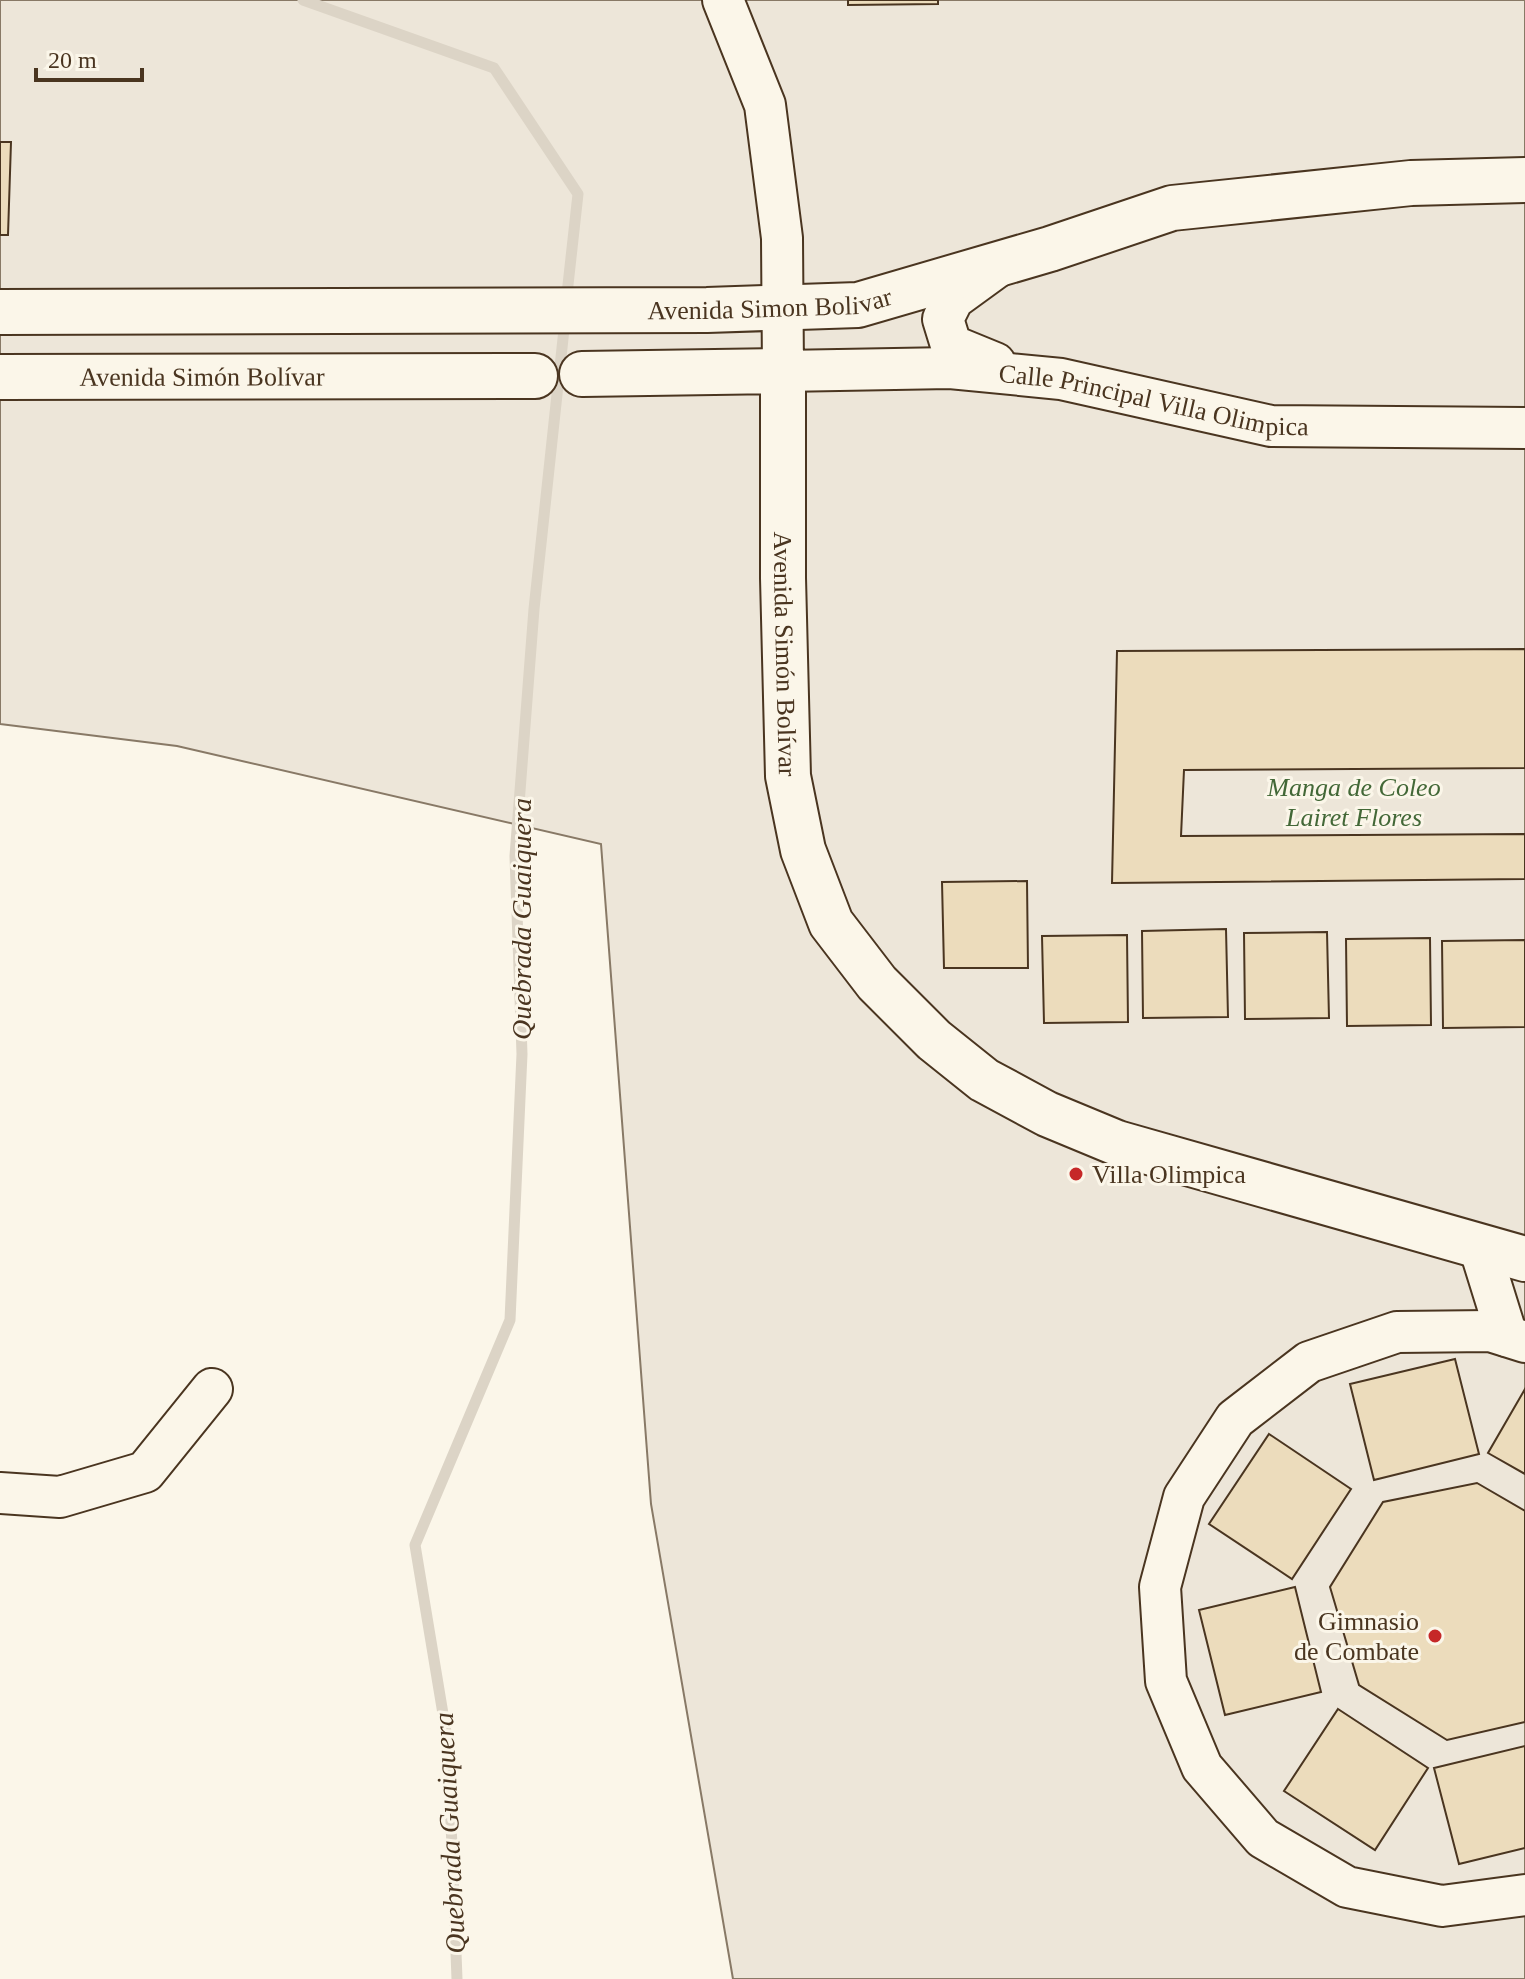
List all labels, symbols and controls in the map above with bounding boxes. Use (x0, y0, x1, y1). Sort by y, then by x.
scale bar (36, 32, 142, 82)
text: 20 m (48, 47, 97, 73)
street label: Avenida Simon Bolivar (647, 282, 896, 325)
street label: Calle Principal Villa Olimpica (998, 359, 1309, 441)
street label: Avenida Simón Bolívar (79, 362, 325, 392)
street label: Avenida Simón Bolívar (768, 531, 802, 777)
park label: Manga de Coleo Lairet Flores (1266, 773, 1441, 832)
water label: Quebrada Guaiquera (506, 798, 537, 1040)
place label: Villa Olimpica (1092, 1160, 1246, 1189)
marker: Villa Olimpica (1067, 1165, 1085, 1183)
place label: Gimnasio de Combate (1294, 1607, 1419, 1666)
marker: Gimnasio de Combate (1426, 1627, 1444, 1645)
water label: Quebrada Guaiquera (428, 1711, 471, 1955)

